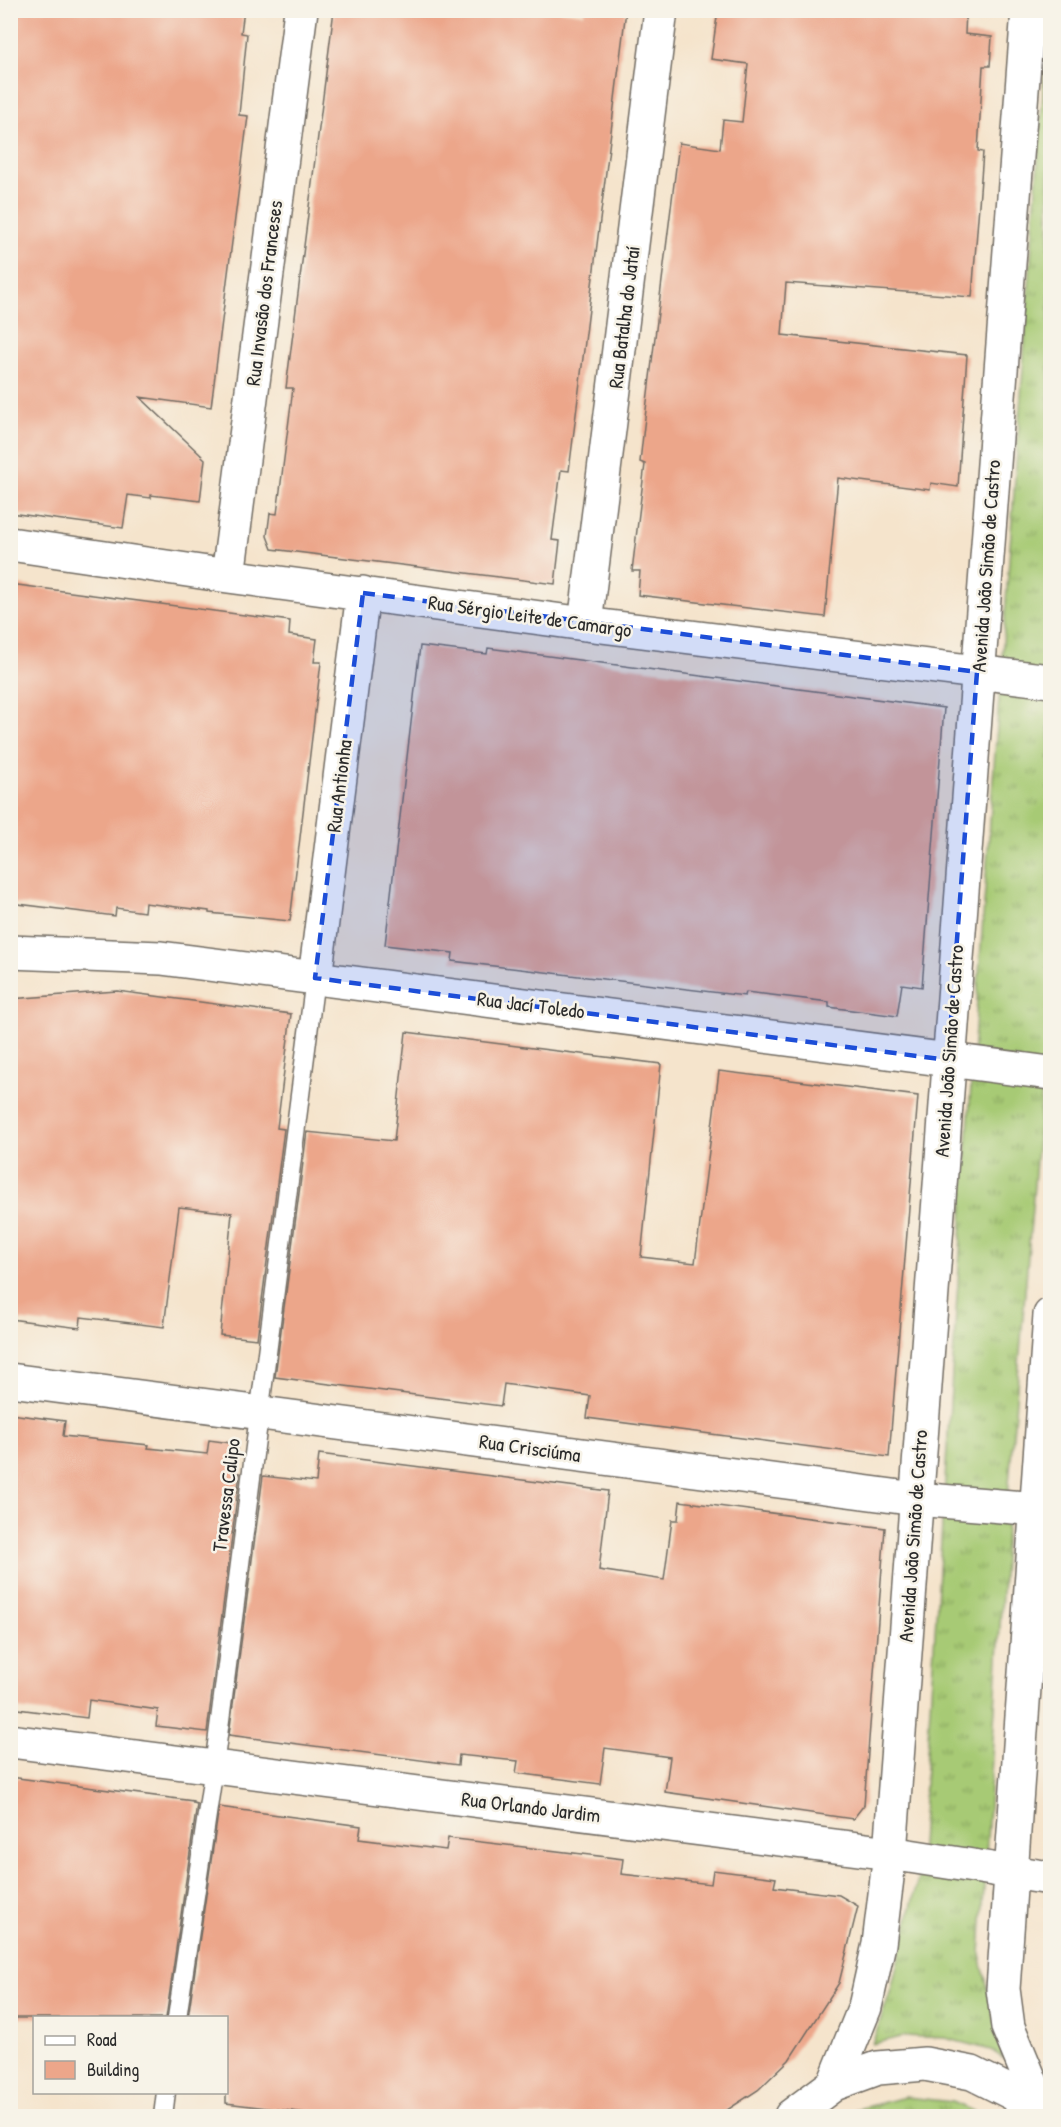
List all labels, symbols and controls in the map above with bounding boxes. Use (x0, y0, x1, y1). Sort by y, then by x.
street label: Rua Invasão dos Franceses (239, 198, 288, 387)
street label: Rua Batalha do Jataí (601, 244, 646, 390)
street label: Avenida João Simão de Castro (965, 459, 1006, 673)
street label: Rua Sérgio Leite de Camargo (427, 588, 633, 643)
street label: Rua Antionha (319, 738, 358, 834)
street label: Avenida João Simão de Castro (928, 944, 969, 1158)
street label: Rua Jací Toledo (476, 985, 586, 1024)
street label: Rua Crisciúma (478, 1427, 583, 1468)
street label: Avenida João Simão de Castro (892, 1429, 933, 1643)
street label: Travessa Calipo (205, 1437, 246, 1553)
street label: Rua Orlando Jardim (460, 1785, 602, 1828)
legend (33, 2016, 228, 2094)
text: Road (87, 2027, 117, 2052)
text: Building (87, 2057, 139, 2082)

